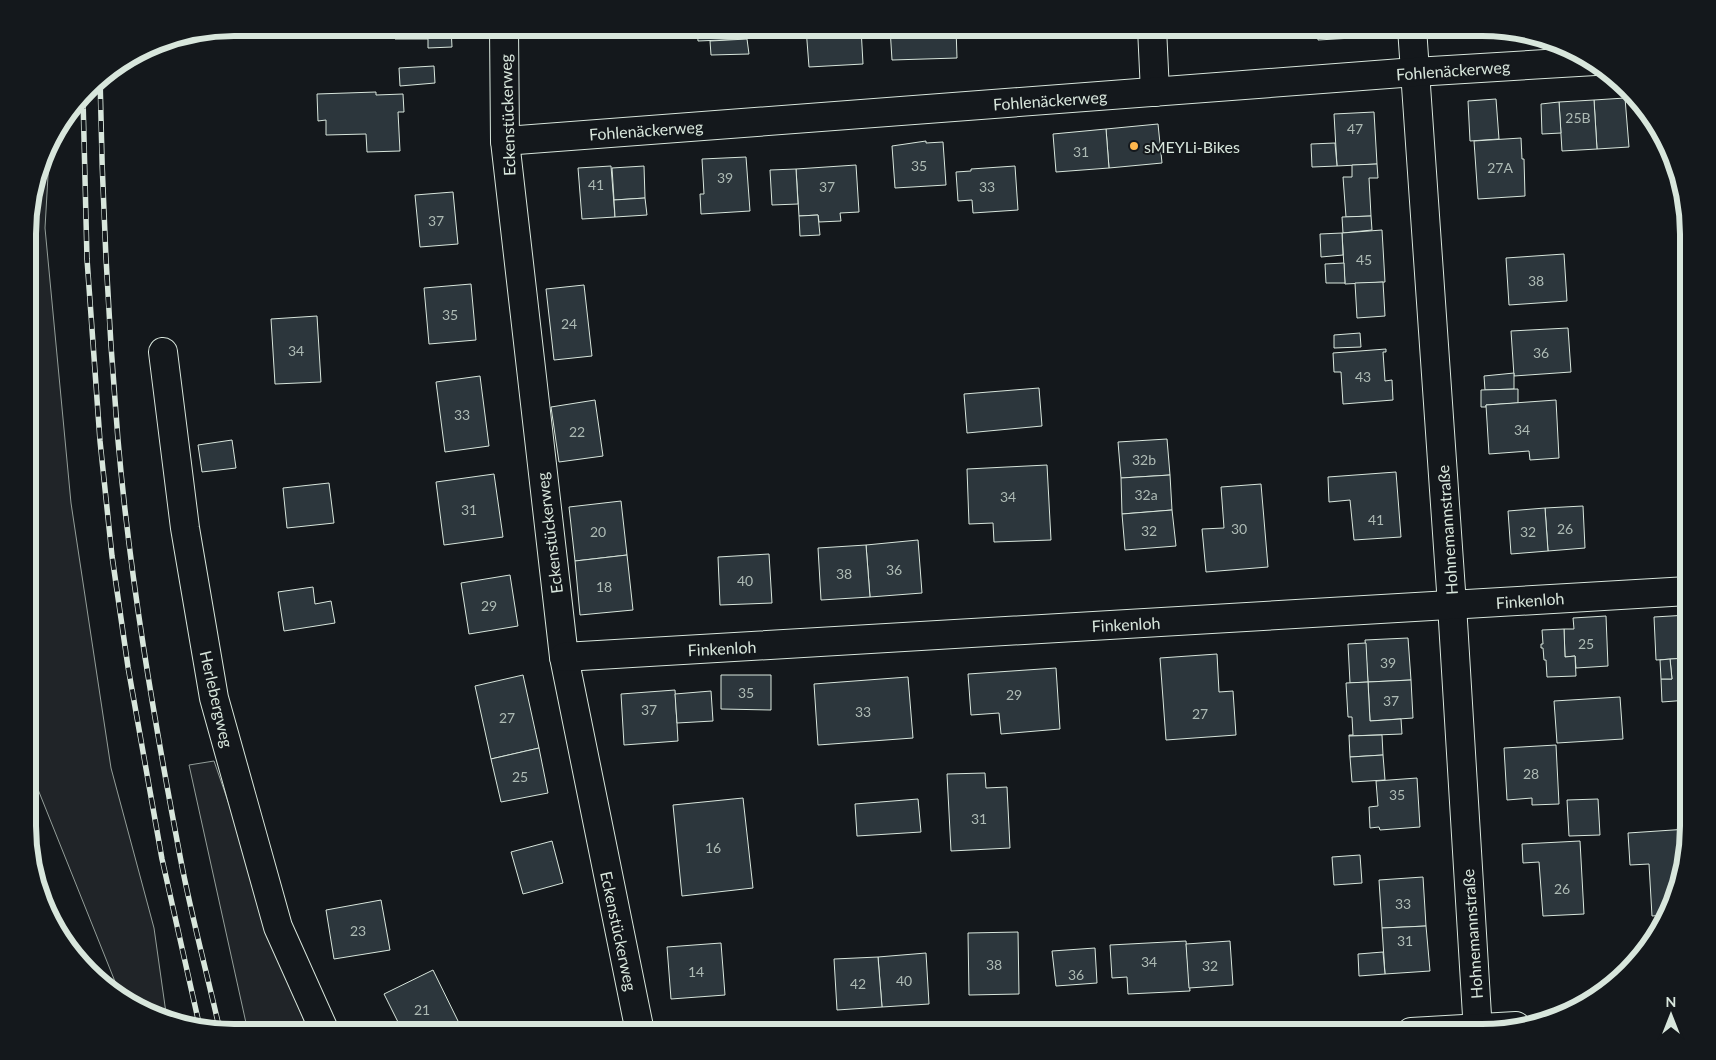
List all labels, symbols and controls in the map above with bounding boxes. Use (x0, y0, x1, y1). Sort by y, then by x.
street label: Eckenstückerweg (495, 54, 519, 176)
street label: Fohlenäckerweg (1395, 57, 1511, 83)
street label: Fohlenäckerweg (992, 87, 1108, 113)
house number: 25B (1565, 109, 1591, 126)
street label: Fohlenäckerweg (588, 117, 704, 143)
house number: 47 (1347, 120, 1363, 137)
place label: sMEYLi-Bikes (1144, 137, 1240, 156)
marker: sMEYLi-Bikes (1128, 140, 1140, 152)
house number: 31 (1073, 143, 1089, 160)
house number: 35 (911, 157, 927, 174)
house number: 27A (1487, 159, 1513, 176)
house number: 39 (717, 169, 733, 186)
house number: 41 (588, 176, 604, 193)
house number: 37 (819, 178, 835, 195)
house number: 33 (979, 178, 995, 195)
house number: 37 (428, 212, 444, 229)
house number: 45 (1356, 251, 1372, 268)
house number: 38 (1528, 272, 1544, 289)
house number: 35 (442, 306, 458, 323)
house number: 24 (561, 315, 577, 332)
house number: 34 (288, 342, 304, 359)
house number: 36 (1533, 344, 1549, 361)
house number: 43 (1355, 368, 1371, 385)
house number: 33 (454, 406, 470, 423)
house number: 34 (1514, 421, 1530, 438)
house number: 22 (569, 423, 585, 440)
house number: 32b (1132, 451, 1156, 468)
street label: Hohnemannstraße (1433, 464, 1461, 596)
street label: Eckenstückerweg (532, 471, 566, 595)
house number: 32a (1134, 486, 1158, 503)
house number: 34 (1000, 488, 1016, 505)
house number: 31 (461, 501, 477, 518)
house number: 41 (1368, 511, 1384, 528)
house number: 30 (1231, 520, 1247, 537)
house number: 26 (1557, 520, 1573, 537)
house number: 32 (1141, 522, 1157, 539)
house number: 20 (590, 523, 606, 540)
house number: 32 (1520, 523, 1536, 540)
house number: 36 (886, 561, 902, 578)
house number: 38 (836, 565, 852, 582)
house number: 40 (737, 572, 753, 589)
house number: 18 (596, 578, 612, 595)
street label: Finkenloh (1495, 588, 1565, 612)
house number: 29 (481, 597, 497, 614)
street label: Finkenloh (1091, 613, 1161, 635)
house number: 25 (1578, 635, 1594, 652)
street label: Finkenloh (687, 637, 757, 659)
street label: Herlebergweg (197, 649, 237, 749)
house number: 39 (1380, 654, 1396, 671)
house number: 35 (738, 684, 754, 701)
house number: 29 (1006, 686, 1022, 703)
house number: 37 (1383, 692, 1399, 709)
house number: 37 (641, 701, 657, 718)
house number: 33 (855, 703, 871, 720)
house number: 27 (1192, 705, 1208, 722)
house number: 27 (499, 709, 515, 726)
house number: 28 (1523, 765, 1539, 782)
house number: 25 (512, 768, 528, 785)
house number: 35 (1389, 786, 1405, 803)
house number: 31 (971, 810, 987, 827)
house number: 16 (705, 839, 721, 856)
street label: Hohnemannstraße (1458, 868, 1486, 1000)
street label: Eckenstückerweg (597, 869, 641, 993)
house number: 26 (1554, 880, 1570, 897)
house number: 33 (1395, 895, 1411, 912)
house number: 23 (350, 922, 366, 939)
house number: 31 (1397, 932, 1413, 949)
house number: 34 (1141, 953, 1157, 970)
house number: 38 (986, 956, 1002, 973)
house number: 32 (1202, 957, 1218, 974)
house number: 14 (688, 963, 704, 980)
house number: 36 (1068, 966, 1084, 983)
house number: 40 (896, 972, 912, 989)
house number: 42 (850, 975, 866, 992)
north arrow (1646, 990, 1696, 1040)
text: N (1666, 993, 1676, 1010)
house number: 21 (414, 1001, 430, 1018)

